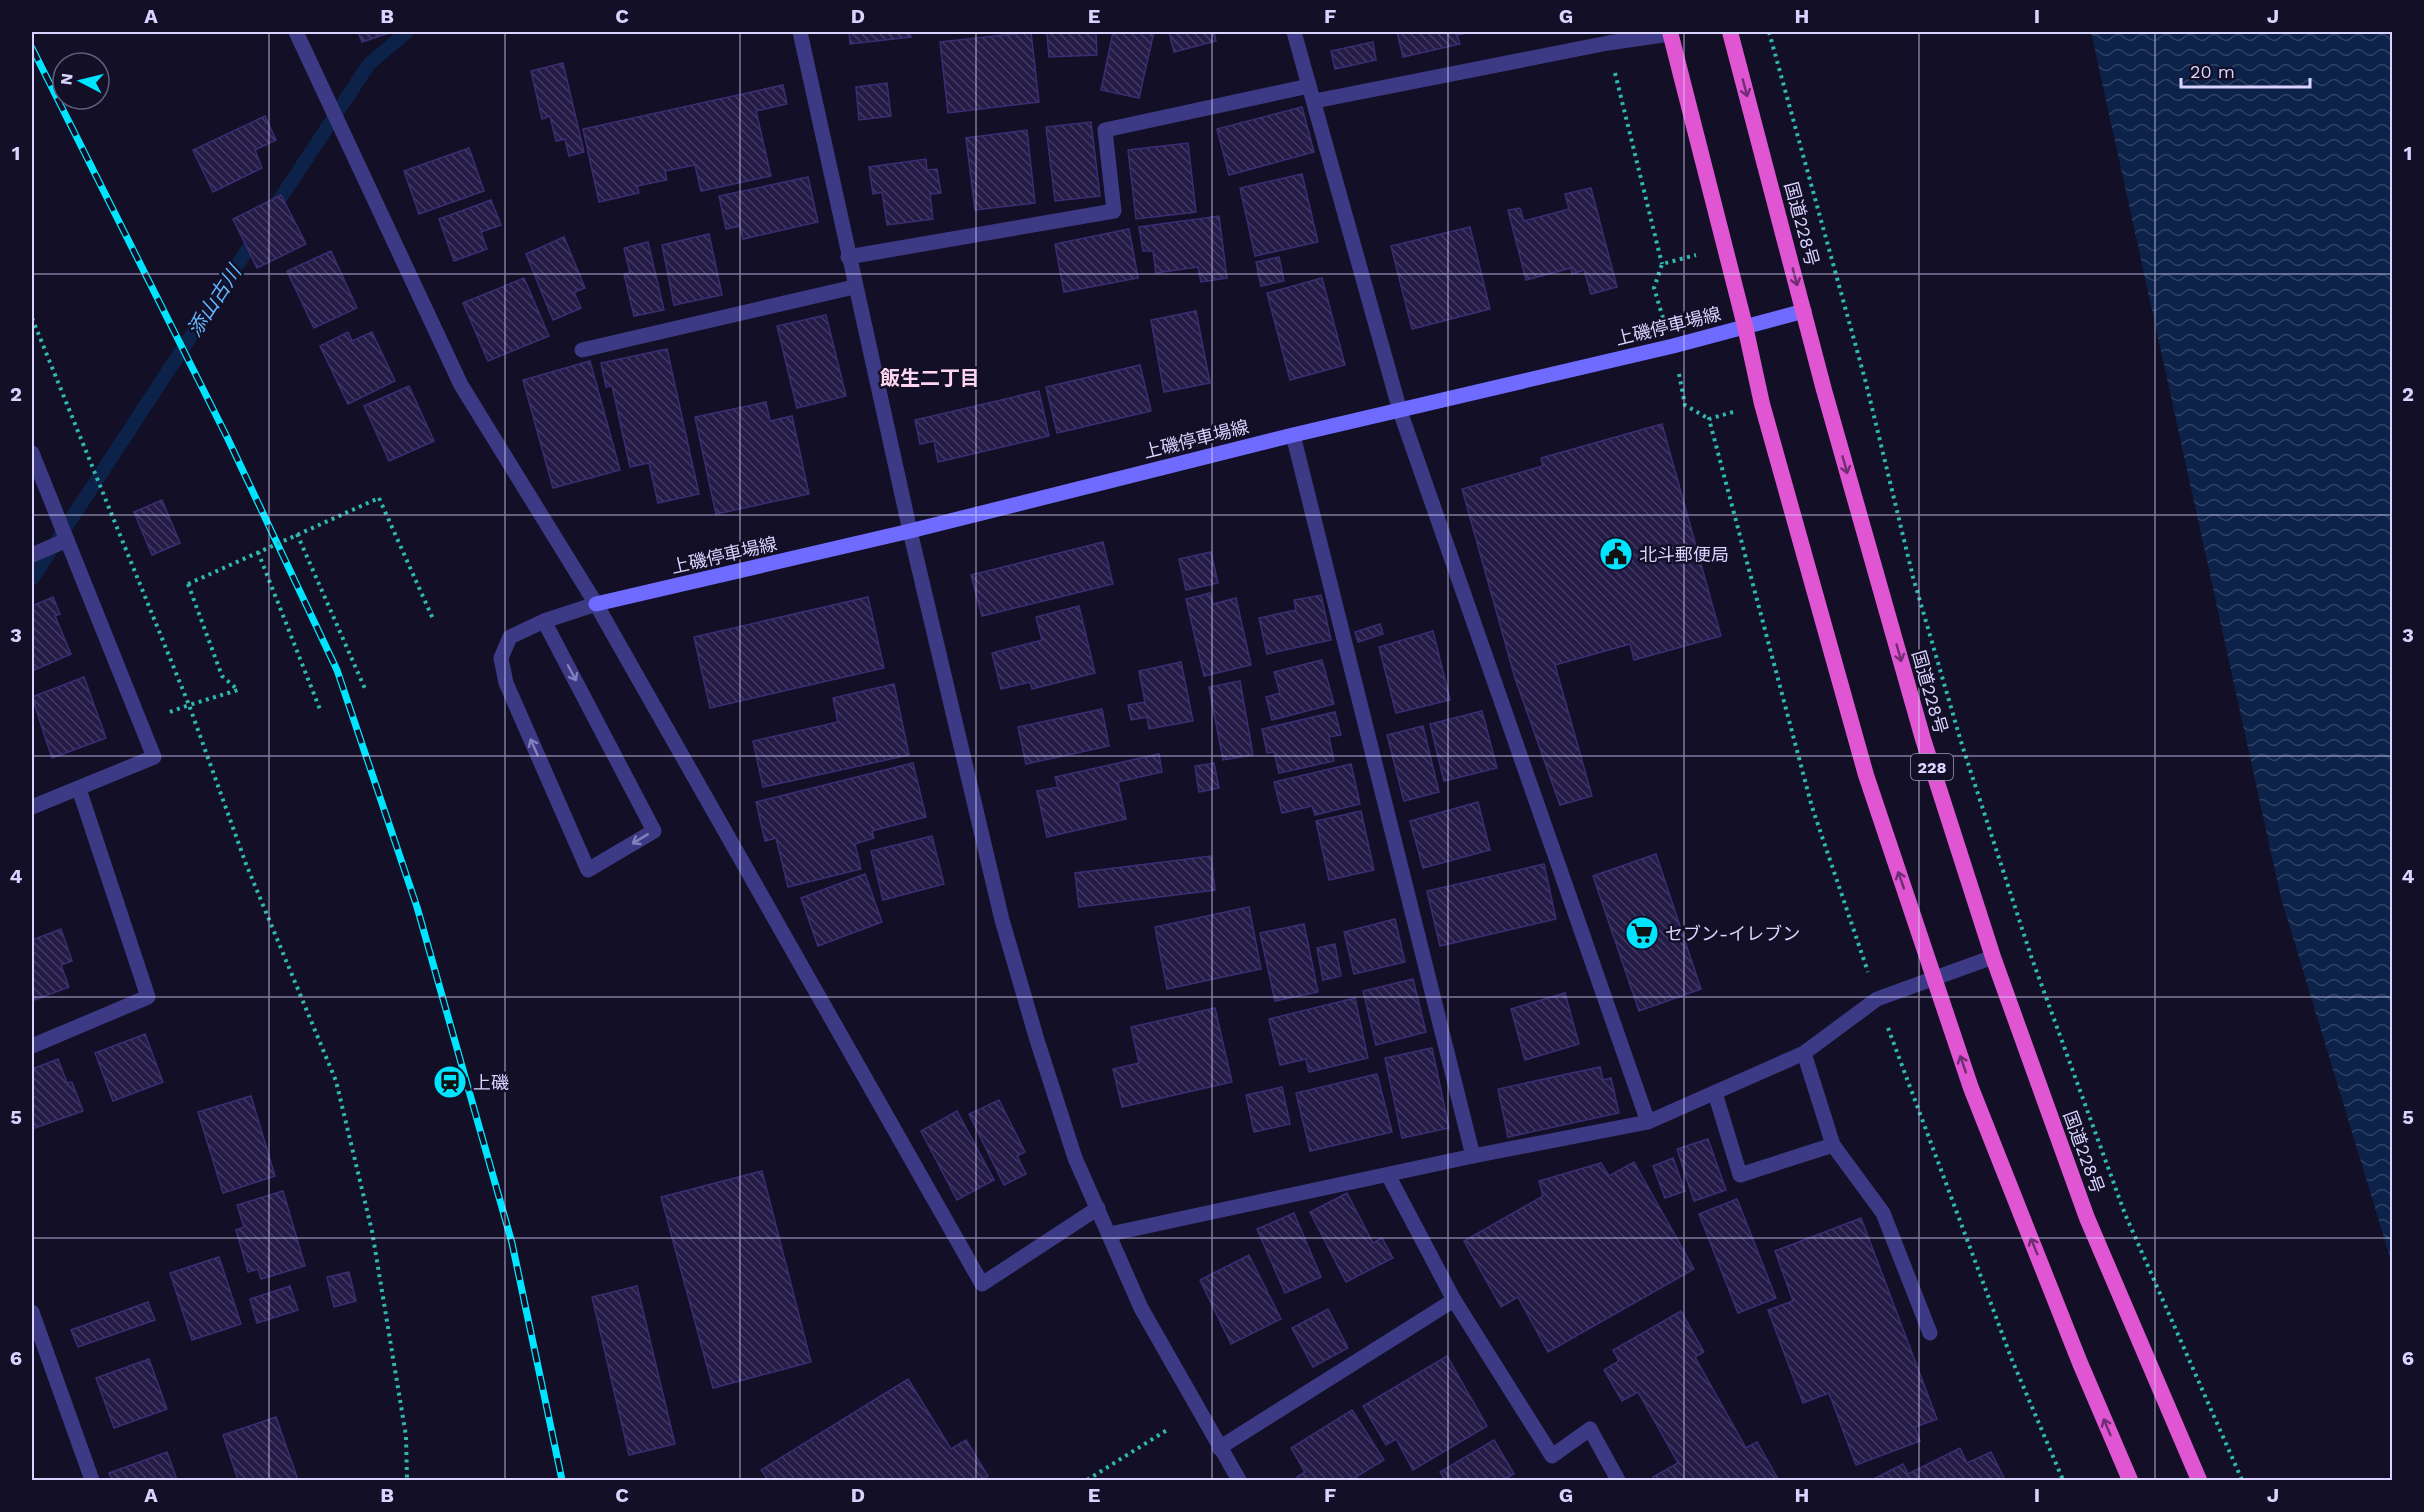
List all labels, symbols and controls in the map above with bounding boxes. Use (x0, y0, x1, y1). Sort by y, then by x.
text: A (144, 4, 158, 28)
text: B (380, 4, 394, 28)
text: C (615, 4, 629, 28)
text: D (851, 4, 865, 28)
text: E (1088, 4, 1100, 28)
text: F (1324, 4, 1336, 28)
text: G (1559, 4, 1573, 28)
text: H (1795, 4, 1809, 28)
text: I (2034, 4, 2040, 28)
text: J (2267, 4, 2279, 28)
north arrow (51, 51, 111, 111)
scale bar (2181, 51, 2310, 89)
text: 20 m (2190, 61, 2235, 82)
text: N (56, 72, 77, 86)
one-way arrow (1740, 78, 1752, 97)
text: 1 (12, 141, 20, 165)
text: 1 (2404, 141, 2412, 165)
street label: 国道228号 (1781, 180, 1823, 268)
water label: 添山古川 (182, 259, 247, 341)
one-way arrow (1790, 267, 1801, 286)
street label: 上磯停車場線 (1613, 303, 1723, 349)
district label: 飯生二丁目 (880, 366, 980, 390)
text: 2 (10, 382, 22, 406)
text: 2 (2402, 382, 2414, 406)
street label: 上磯停車場線 (1141, 416, 1251, 462)
one-way arrow (1840, 455, 1851, 474)
street label: 上磯停車場線 (669, 533, 779, 577)
public building icon: 北斗郵便局 (1598, 536, 1634, 572)
place label: 北斗郵便局 (1639, 544, 1729, 565)
text: 3 (10, 623, 22, 647)
text: 3 (2402, 623, 2414, 647)
one-way arrow (1893, 643, 1905, 662)
street label: 国道228号 (1908, 648, 1952, 736)
one-way arrow (566, 664, 578, 682)
one-way arrow (528, 739, 539, 757)
road number: 228 (1911, 754, 1953, 780)
one-way arrow (632, 834, 649, 846)
text: 4 (10, 864, 23, 888)
text: 4 (2402, 864, 2415, 888)
one-way arrow (1895, 871, 1906, 890)
supermarket icon: セブン-イレブン (1624, 915, 1660, 951)
place label: セブン-イレブン (1665, 923, 1800, 944)
one-way arrow (1957, 1055, 1968, 1074)
station icon: 上磯 (432, 1064, 468, 1100)
place label: 上磯 (473, 1072, 509, 1093)
text: 5 (10, 1105, 22, 1129)
text: 5 (2402, 1105, 2414, 1129)
street label: 国道228号 (2059, 1108, 2109, 1196)
one-way arrow (2028, 1237, 2039, 1256)
text: 6 (10, 1346, 22, 1370)
text: 6 (2402, 1346, 2414, 1370)
one-way arrow (2101, 1418, 2113, 1436)
text: A (144, 1483, 158, 1507)
text: B (380, 1483, 394, 1507)
text: C (615, 1483, 629, 1507)
text: D (851, 1483, 865, 1507)
text: E (1088, 1483, 1100, 1507)
text: F (1324, 1483, 1336, 1507)
text: G (1559, 1483, 1573, 1507)
text: H (1795, 1483, 1809, 1507)
text: I (2034, 1483, 2040, 1507)
text: J (2267, 1483, 2279, 1507)

